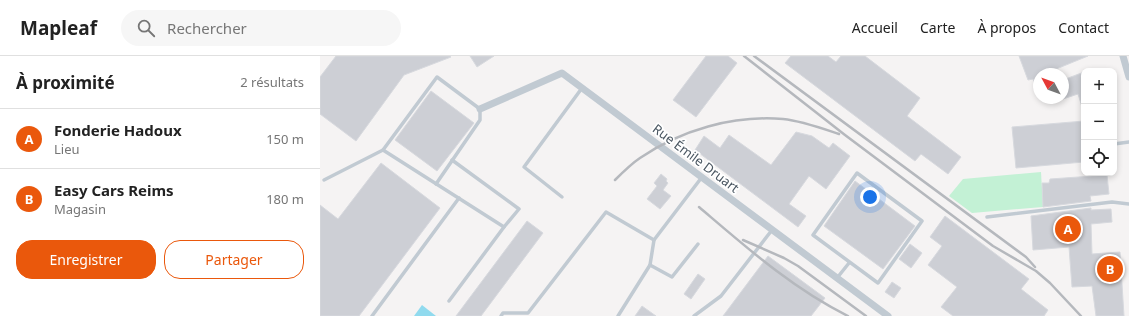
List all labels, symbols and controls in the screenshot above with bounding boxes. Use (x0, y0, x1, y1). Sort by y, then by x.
search box (121, 10, 401, 46)
text: Mapleaf (20, 15, 97, 41)
icon: search (135, 17, 157, 39)
text: Rechercher (167, 18, 247, 38)
text: Accueil (852, 18, 898, 37)
text: Carte (920, 18, 955, 37)
text: À propos (977, 18, 1036, 37)
text: Contact (1058, 18, 1109, 37)
north arrow (1033, 68, 1069, 104)
map controls (1081, 68, 1117, 176)
button: + (1081, 68, 1117, 104)
text: À proximité (16, 71, 115, 94)
text: 2 résultats (240, 73, 304, 91)
button: − (1081, 104, 1117, 140)
text: Fonderie Hadoux (54, 120, 182, 140)
street label: Rue Émile Druart (649, 120, 743, 197)
text: A (25, 130, 34, 148)
text: 150 m (266, 130, 304, 148)
text: Lieu (54, 140, 80, 158)
button: locate (1081, 140, 1117, 176)
text: Easy Cars Reims (54, 180, 174, 200)
your location (860, 187, 880, 207)
text: B (25, 190, 33, 208)
text: 180 m (266, 190, 304, 208)
text: Magasin (54, 200, 106, 218)
pin: A (1055, 214, 1081, 244)
button: Enregistrer (16, 240, 156, 279)
button: Partager (164, 240, 304, 279)
pin: B (1097, 254, 1123, 284)

